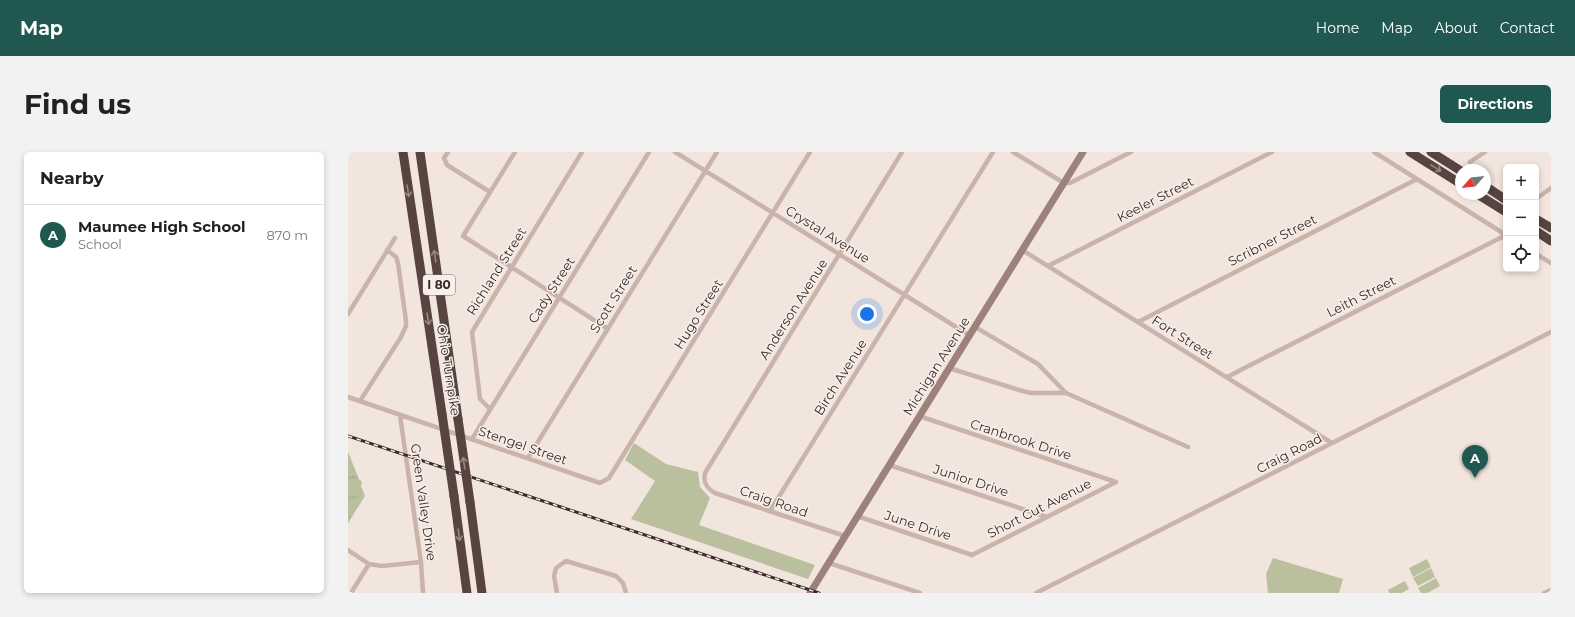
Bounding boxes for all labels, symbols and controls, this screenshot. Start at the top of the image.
text: Map [20,17,63,40]
text: Home [1316,19,1359,37]
text: Map [1381,19,1412,37]
text: About [1434,19,1478,37]
text: Contact [1500,19,1555,37]
button: Directions [1440,85,1551,123]
text: Find us [24,87,131,121]
one-way arrow [1430,164,1441,172]
north arrow [1455,164,1491,200]
map controls [1503,164,1539,272]
button: + [1503,164,1539,200]
text: Nearby [40,168,104,188]
street label: Keeler Street [1114,173,1196,225]
one-way arrow [404,184,412,197]
button: − [1503,200,1539,236]
street label: Crystal Avenue [783,202,873,266]
street label: Scribner Street [1225,211,1319,269]
text: Maumee High School [78,217,246,236]
street label: Richland Street [463,224,529,318]
text: A [48,227,58,243]
text: 870 m [267,227,308,243]
text: School [78,236,122,252]
button: locate [1503,236,1539,272]
one-way arrow [431,249,439,262]
street label: Cady Street [524,254,578,326]
street label: Anderson Avenue [756,256,831,362]
street label: Scott Street [586,262,640,336]
street label: Leith Street [1324,272,1398,320]
road number: I 80 [423,275,455,295]
street label: Hugo Street [670,276,726,352]
your location [857,304,877,324]
one-way arrow [424,312,432,325]
street label: Fort Street [1149,312,1217,362]
street label: Michigan Avenue [899,314,973,418]
street label: Ohio Turnpike [434,323,464,417]
street label: Birch Avenue [810,336,870,418]
street label: Cranbrook Drive [968,415,1074,463]
street label: Stengel Street [477,422,569,468]
street label: Craig Road [1254,430,1324,476]
street label: Green Valley Drive [408,442,440,562]
pin: A [1462,445,1488,478]
one-way arrow [460,457,468,470]
street label: Junior Drive [930,460,1011,500]
street label: Short Cut Avenue [984,475,1094,541]
street label: Craig Road [738,482,810,520]
street label: June Drive [882,506,954,543]
one-way arrow [455,528,463,541]

